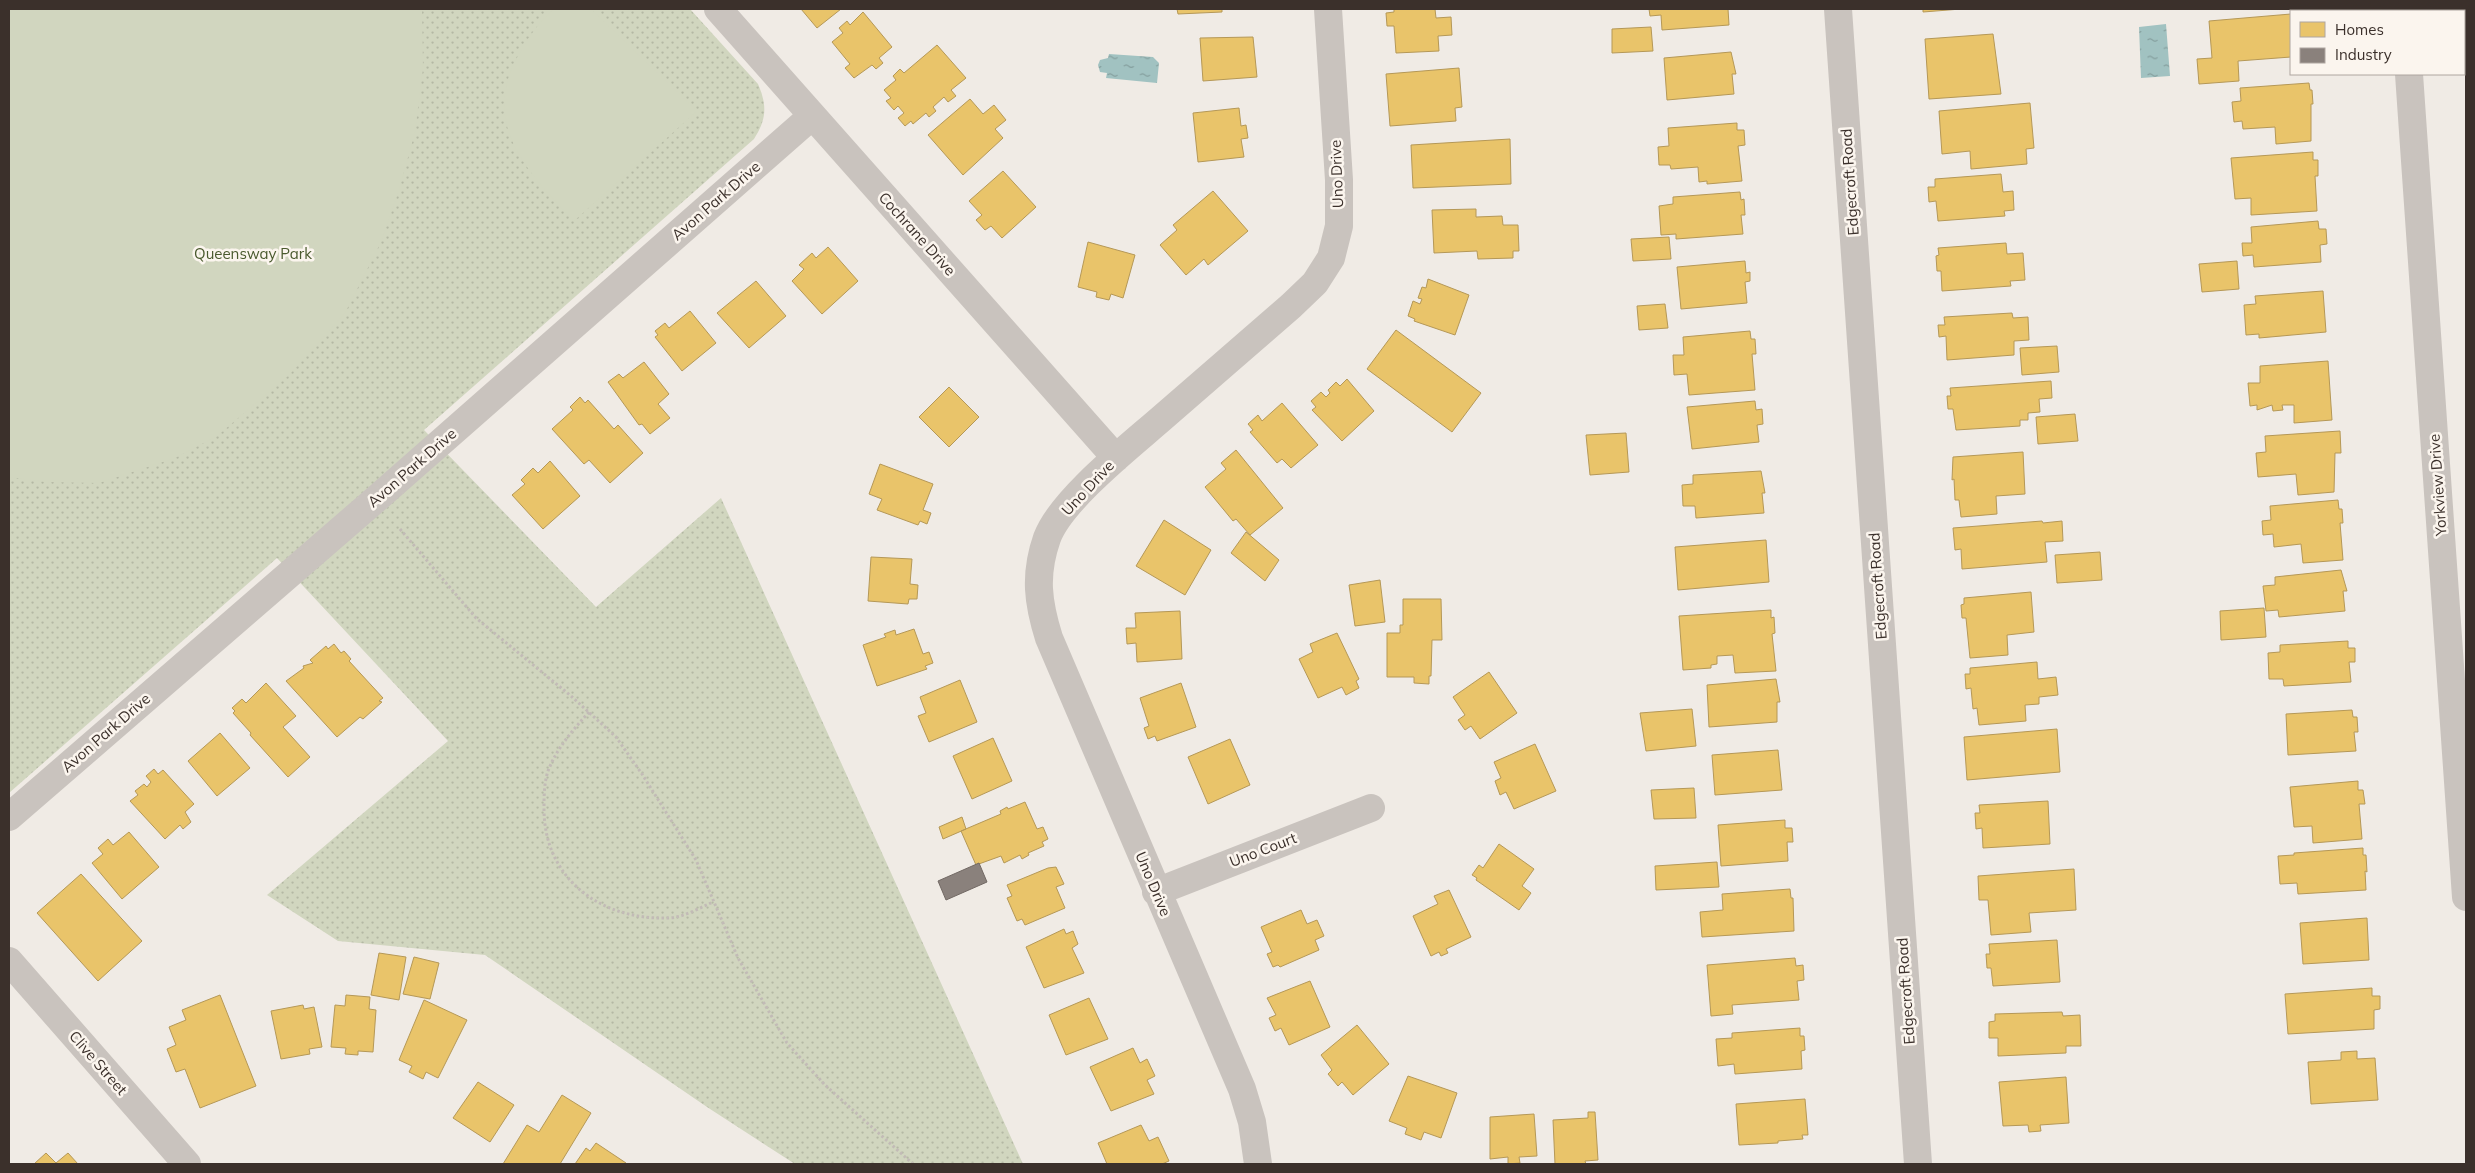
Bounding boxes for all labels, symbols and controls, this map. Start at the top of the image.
legend [2290,10,2465,75]
text: Homes [2335,20,2384,39]
text: Industry [2335,45,2392,64]
street label: Edgecroft Road [1836,128,1863,236]
street label: Uno Drive [1326,139,1347,209]
street label: Avon Park Drive [667,157,764,244]
street label: Cochrane Drive [875,188,960,279]
park label: Queensway Park [194,244,312,263]
street label: Avon Park Drive [363,424,460,511]
street label: Yorkview Drive [2424,433,2451,538]
street label: Uno Drive [1057,456,1118,519]
street label: Edgecroft Road [1864,532,1891,640]
street label: Avon Park Drive [57,689,154,776]
street label: Uno Court [1227,828,1299,871]
street label: Uno Drive [1131,849,1176,919]
street label: Edgecroft Road [1892,937,1919,1045]
street label: Clive Street [65,1027,131,1099]

